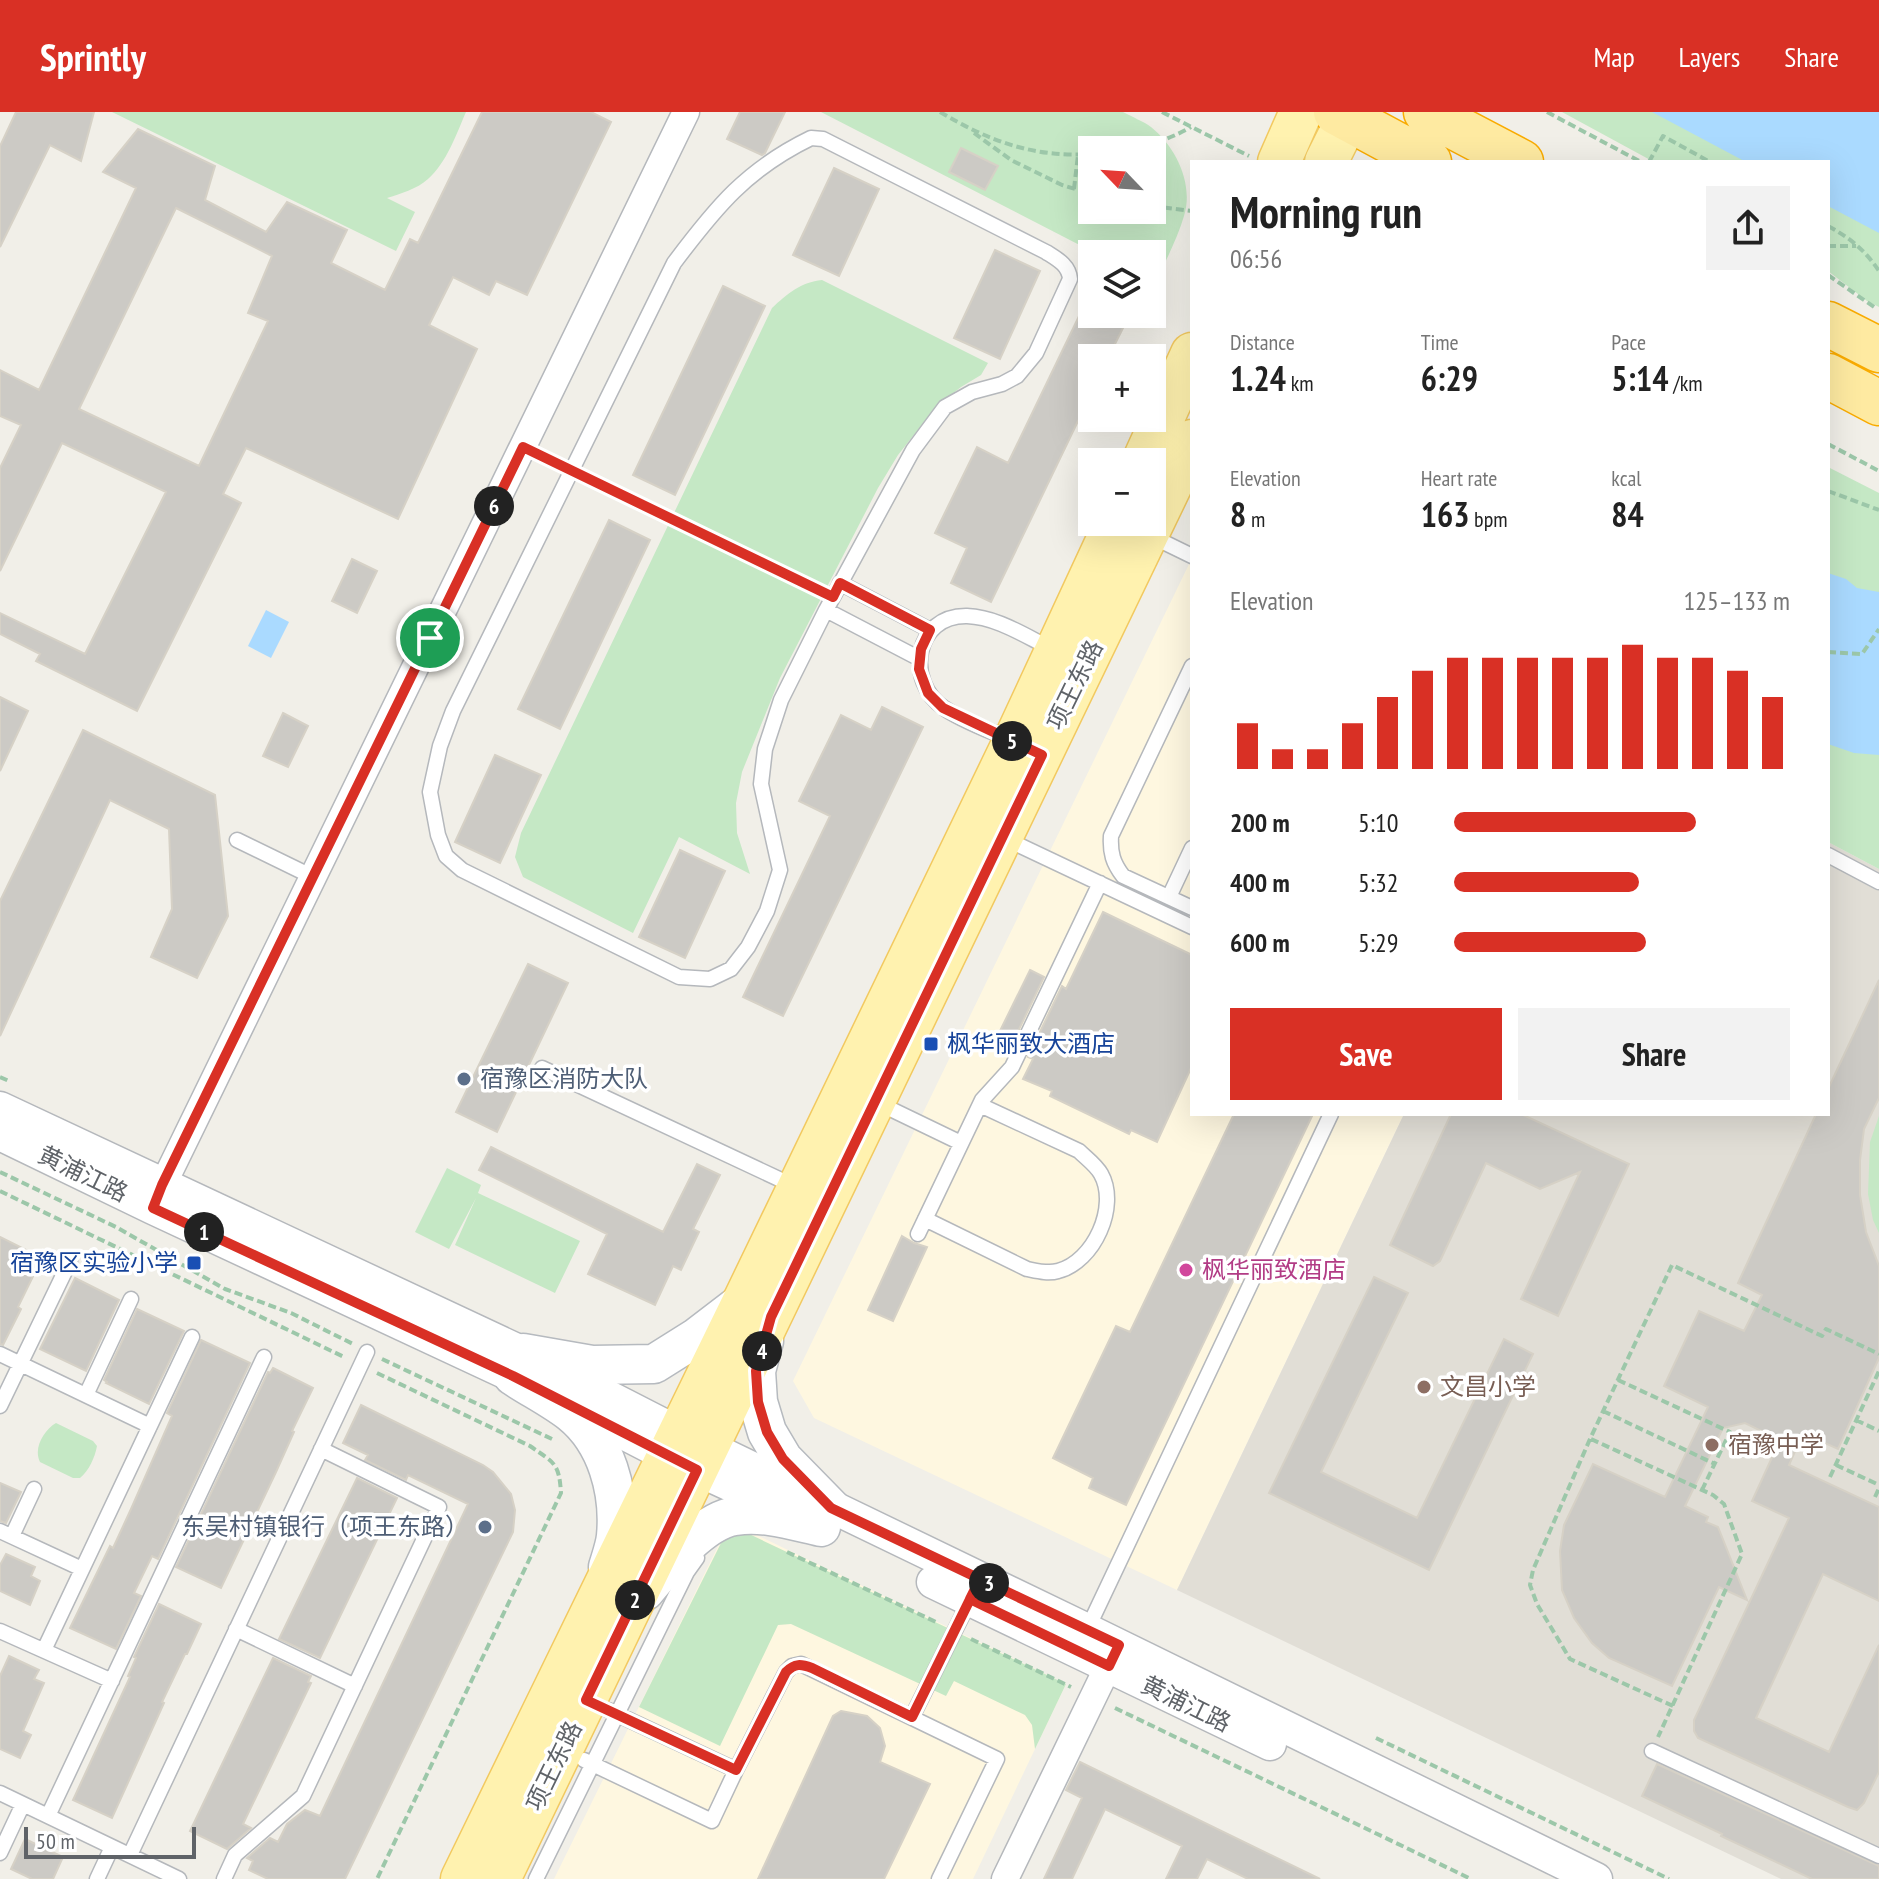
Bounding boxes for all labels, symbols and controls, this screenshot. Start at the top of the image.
text: Sprintly [40,32,146,81]
text: Map [1593,38,1635,75]
text: Layers [1679,38,1740,75]
text: Share [1784,38,1839,75]
north arrow [1078,136,1166,224]
map controls [1078,136,1166,536]
text: Morning run [1230,183,1422,240]
button: share [1706,186,1790,270]
button: layers [1078,240,1166,328]
text: 06:56 [1230,242,1282,275]
text: Distance [1230,328,1295,356]
text: Time [1421,328,1459,356]
text: Pace [1611,328,1646,356]
button: + [1078,344,1166,432]
text: 1.24 [1230,356,1286,400]
text: 6:29 [1421,356,1478,400]
text: 5:14 [1611,356,1669,400]
text: km [1286,369,1314,397]
text: /km [1669,369,1703,397]
button: − [1078,448,1166,536]
text: Elevation [1230,464,1301,492]
text: Heart rate [1421,464,1497,492]
text: kcal [1611,464,1641,492]
pin: 6 [474,486,514,526]
text: 6 [489,492,499,520]
text: 8 [1230,492,1246,536]
text: 163 [1421,492,1469,536]
text: 84 [1611,492,1644,536]
text: m [1246,505,1265,533]
text: bpm [1469,505,1508,533]
text: Elevation [1230,584,1313,617]
text: 125–133 m [1684,584,1790,617]
pin [396,604,464,672]
icon: arrive [408,616,452,660]
street label: 项王东路 [1040,635,1110,735]
pin: 5 [992,721,1032,761]
text: 5 [1007,727,1017,755]
text: 200 m [1230,806,1290,839]
text: 5:10 [1358,806,1398,839]
text: 400 m [1230,866,1290,899]
text: 5:32 [1358,866,1398,899]
text: 600 m [1230,926,1290,959]
text: 5:29 [1358,926,1398,959]
button: Save [1230,1008,1502,1100]
button: Share [1518,1008,1790,1100]
place label: 枫华丽致大酒店 [947,1028,1115,1059]
marker: 枫华丽致大酒店 [922,1035,940,1053]
place label: 宿豫区消防大队 [480,1063,648,1094]
marker: 宿豫区消防大队 [455,1070,473,1088]
street label: 黄浦江路 [33,1139,133,1209]
pin: 1 [184,1212,224,1252]
text: 1 [199,1218,209,1246]
place label: 宿豫区实验小学 [10,1247,178,1278]
marker: 宿豫区实验小学 [185,1254,203,1272]
place label: 枫华丽致酒店 [1202,1254,1346,1285]
marker: 枫华丽致酒店 [1177,1261,1195,1279]
pin: 4 [742,1331,782,1371]
text: 4 [757,1337,767,1365]
place label: 文昌小学 [1440,1371,1536,1402]
marker: 文昌小学 [1415,1378,1433,1396]
place label: 宿豫中学 [1728,1429,1824,1460]
marker: 宿豫中学 [1703,1436,1721,1454]
place label: 东吴村镇银行（项王东路） [181,1511,469,1542]
marker: 东吴村镇银行（项王东路） [476,1518,494,1536]
pin: 3 [969,1563,1009,1603]
text: 3 [984,1569,994,1597]
pin: 2 [615,1580,655,1620]
text: 2 [630,1586,640,1614]
street label: 黄浦江路 [1136,1669,1236,1739]
street label: 项王东路 [519,1716,589,1816]
scale bar [24,1823,196,1859]
text: 50 m [36,1827,75,1855]

